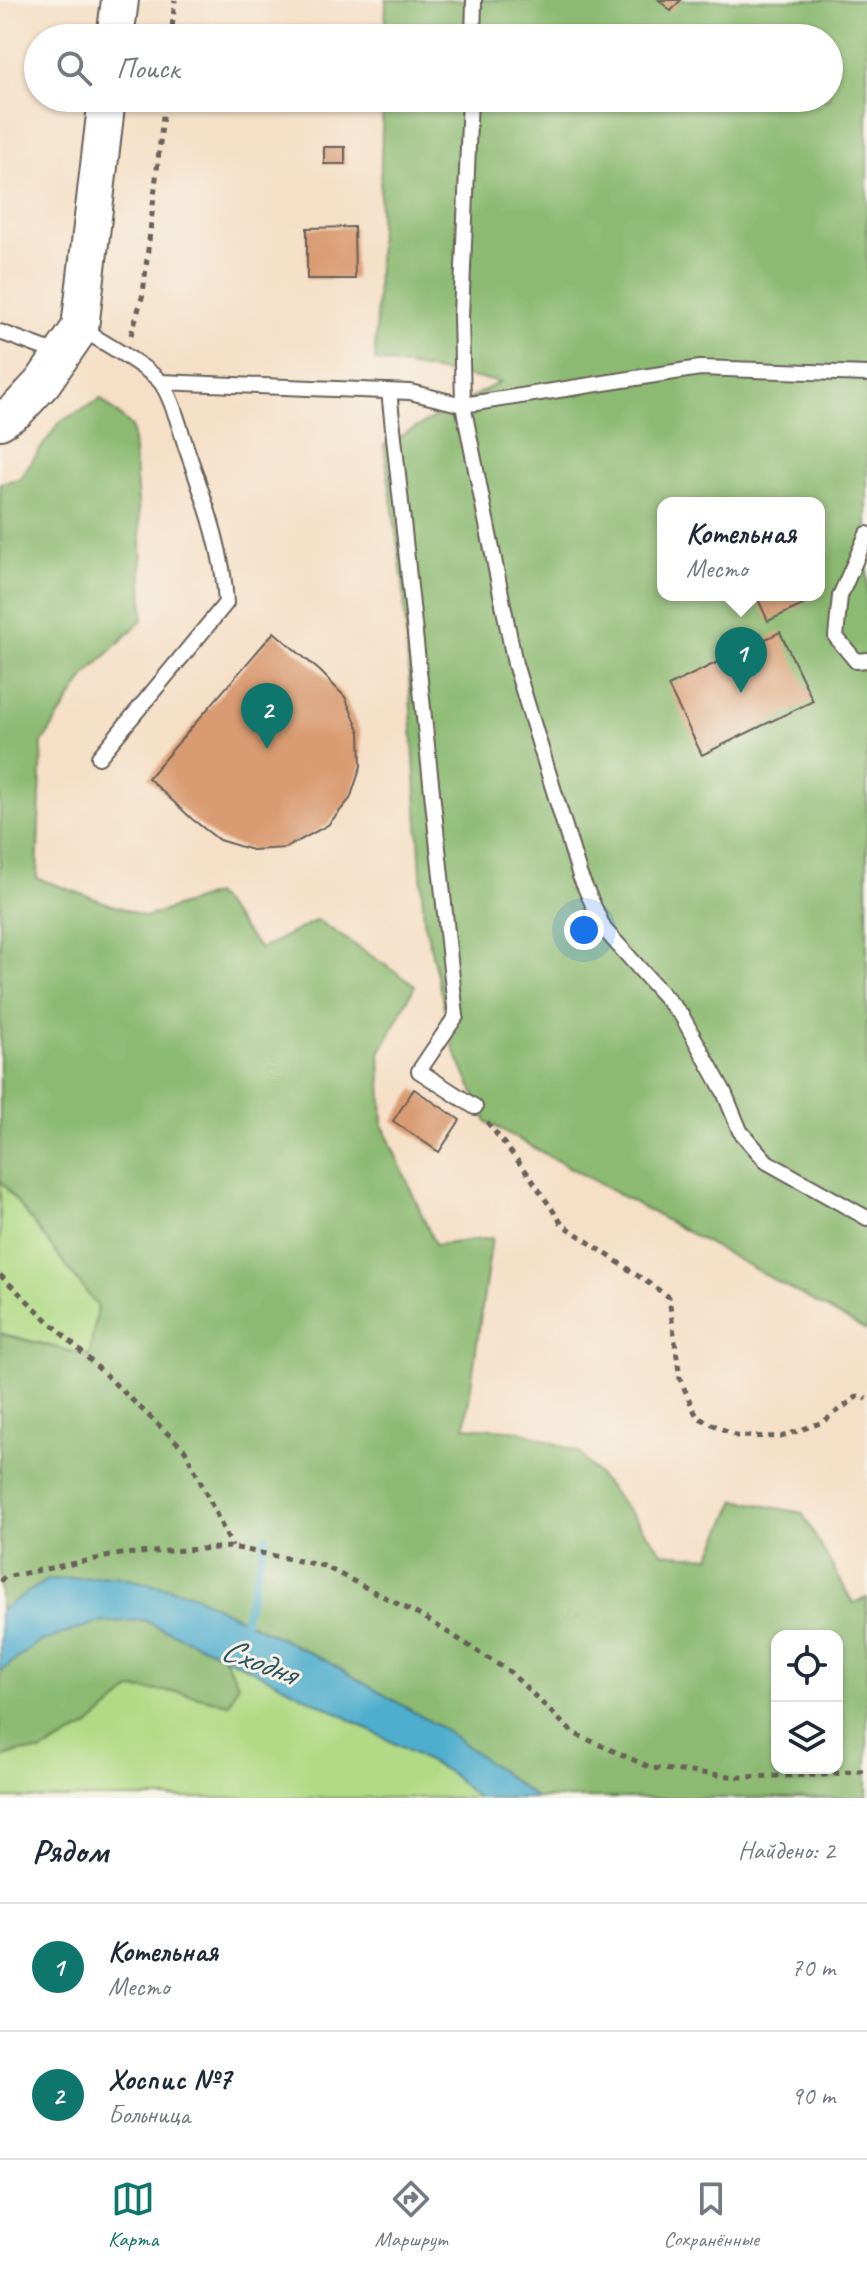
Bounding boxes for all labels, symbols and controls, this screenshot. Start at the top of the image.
search box [24,24,843,112]
icon: search [52,46,96,90]
text: Поиск [116,49,179,87]
popup [657,497,825,601]
text: Котельная [686,514,796,552]
text: Место [686,552,748,585]
pin: 1 [715,627,767,693]
pin: 2 [241,683,293,749]
your location [564,910,604,950]
water label: Сходня [216,1627,307,1696]
map controls [771,1630,843,1774]
button: locate [771,1630,843,1702]
button: layers [771,1702,843,1774]
text: Рядом [32,1829,108,1872]
text: Найдено: 2 [738,1834,835,1867]
text: Котельная [108,1932,218,1970]
text: 1 [52,1951,64,1984]
text: 70 m [791,1951,835,1984]
text: Место [108,1970,170,2003]
text: Хоспис №7 [108,2060,231,2098]
text: 2 [52,2079,64,2112]
text: 90 m [791,2079,835,2112]
text: Больница [108,2098,190,2131]
tab: Карта [108,2177,158,2253]
tab: Маршрут [375,2177,447,2253]
tab: Сохранённые [663,2177,759,2253]

